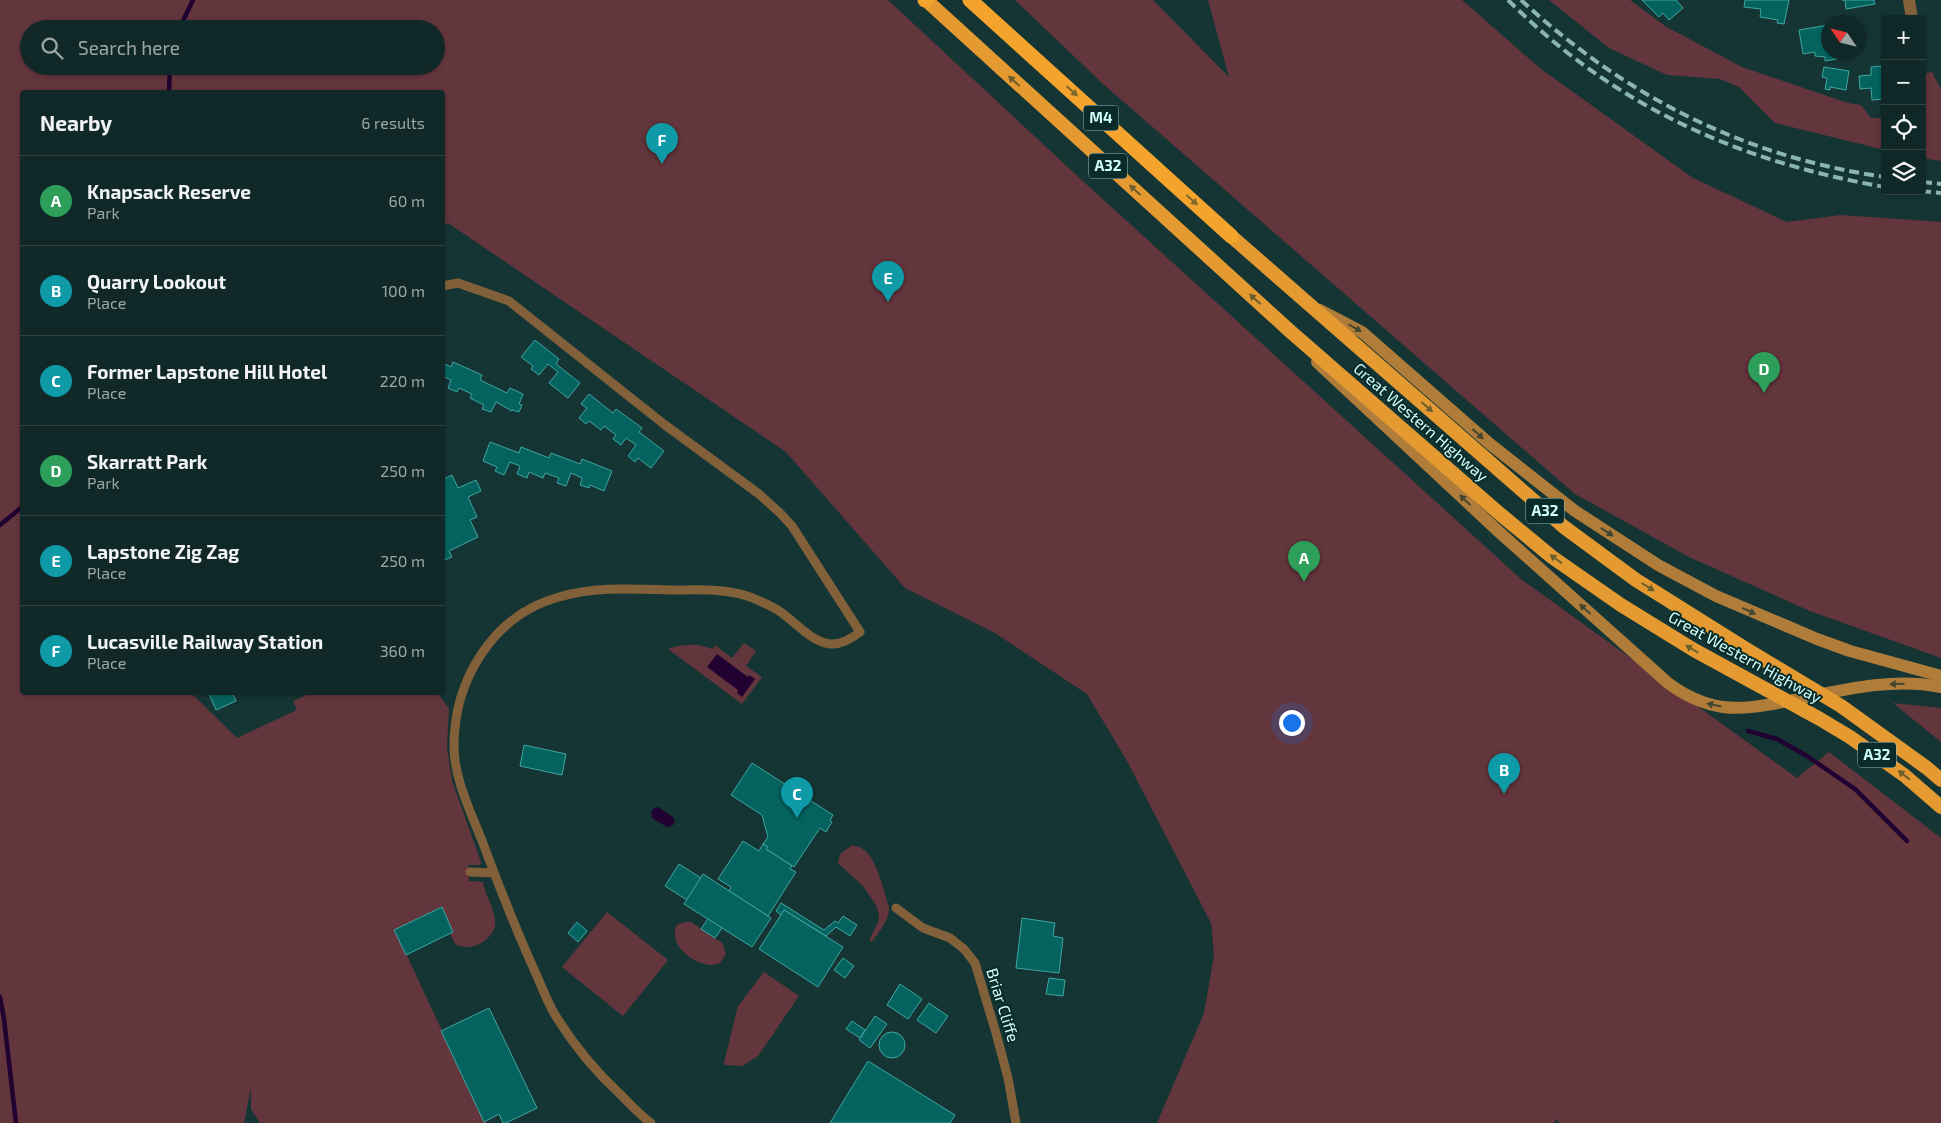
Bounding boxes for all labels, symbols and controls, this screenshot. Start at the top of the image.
north arrow [1821,15,1866,60]
map controls [1881,15,1926,195]
button: + [1881,15,1926,60]
search box [20,20,445,75]
icon: search [38,34,66,62]
text: Search here [78,36,180,59]
button: − [1881,60,1926,105]
one-way arrow [1009,75,1021,87]
one-way arrow [1065,85,1077,97]
button: locate [1881,105,1926,150]
road number: M4 [1084,106,1118,130]
text: Nearby [40,110,112,135]
text: 6 results [361,113,425,132]
pin: F [646,123,678,164]
button: layers [1881,150,1926,195]
road number: A32 [1089,154,1127,178]
text: Knapsack Reserve [87,180,251,203]
one-way arrow [1129,184,1141,196]
text: A [51,191,61,210]
text: 60 m [389,191,425,210]
one-way arrow [1186,194,1198,206]
text: Park [87,203,120,222]
pin: E [872,261,904,302]
text: Quarry Lookout [87,270,226,293]
text: B [51,281,61,300]
text: 100 m [382,281,425,300]
text: Place [87,293,126,312]
one-way arrow [1250,293,1262,305]
one-way arrow [1348,323,1361,332]
pin: D [1748,352,1780,393]
street label: Great Western Highway [1350,358,1493,486]
text: Former Lapstone Hill Hotel [87,360,327,383]
text: C [51,371,61,390]
text: 220 m [380,371,425,390]
text: Place [87,383,126,402]
one-way arrow [1420,401,1432,413]
one-way arrow [1471,428,1483,440]
text: Skarratt Park [87,450,208,473]
text: D [51,461,61,480]
text: 250 m [380,461,425,480]
text: Park [87,473,120,492]
one-way arrow [1459,494,1471,506]
road number: A32 [1526,498,1564,524]
one-way arrow [1600,527,1613,537]
text: Lapstone Zig Zag [87,540,239,563]
pin: A [1288,541,1320,582]
text: E [51,551,61,570]
text: 250 m [380,551,425,570]
one-way arrow [1549,554,1563,564]
text: Place [87,563,126,582]
one-way arrow [1641,582,1654,592]
one-way arrow [1580,603,1592,615]
street label: Great Western Highway [1665,607,1825,707]
one-way arrow [1742,607,1756,615]
text: Lucasville Railway Station [87,630,323,653]
text: F [52,641,60,660]
text: 360 m [380,641,425,660]
one-way arrow [1685,644,1698,653]
text: Place [87,653,126,672]
one-way arrow [1889,680,1905,688]
one-way arrow [1706,701,1721,709]
your location [1279,710,1305,736]
road number: A32 [1858,742,1896,768]
pin: B [1488,753,1520,794]
one-way arrow [1898,770,1911,781]
pin: C [781,777,813,818]
street label: Briar Cliffe [983,966,1024,1044]

